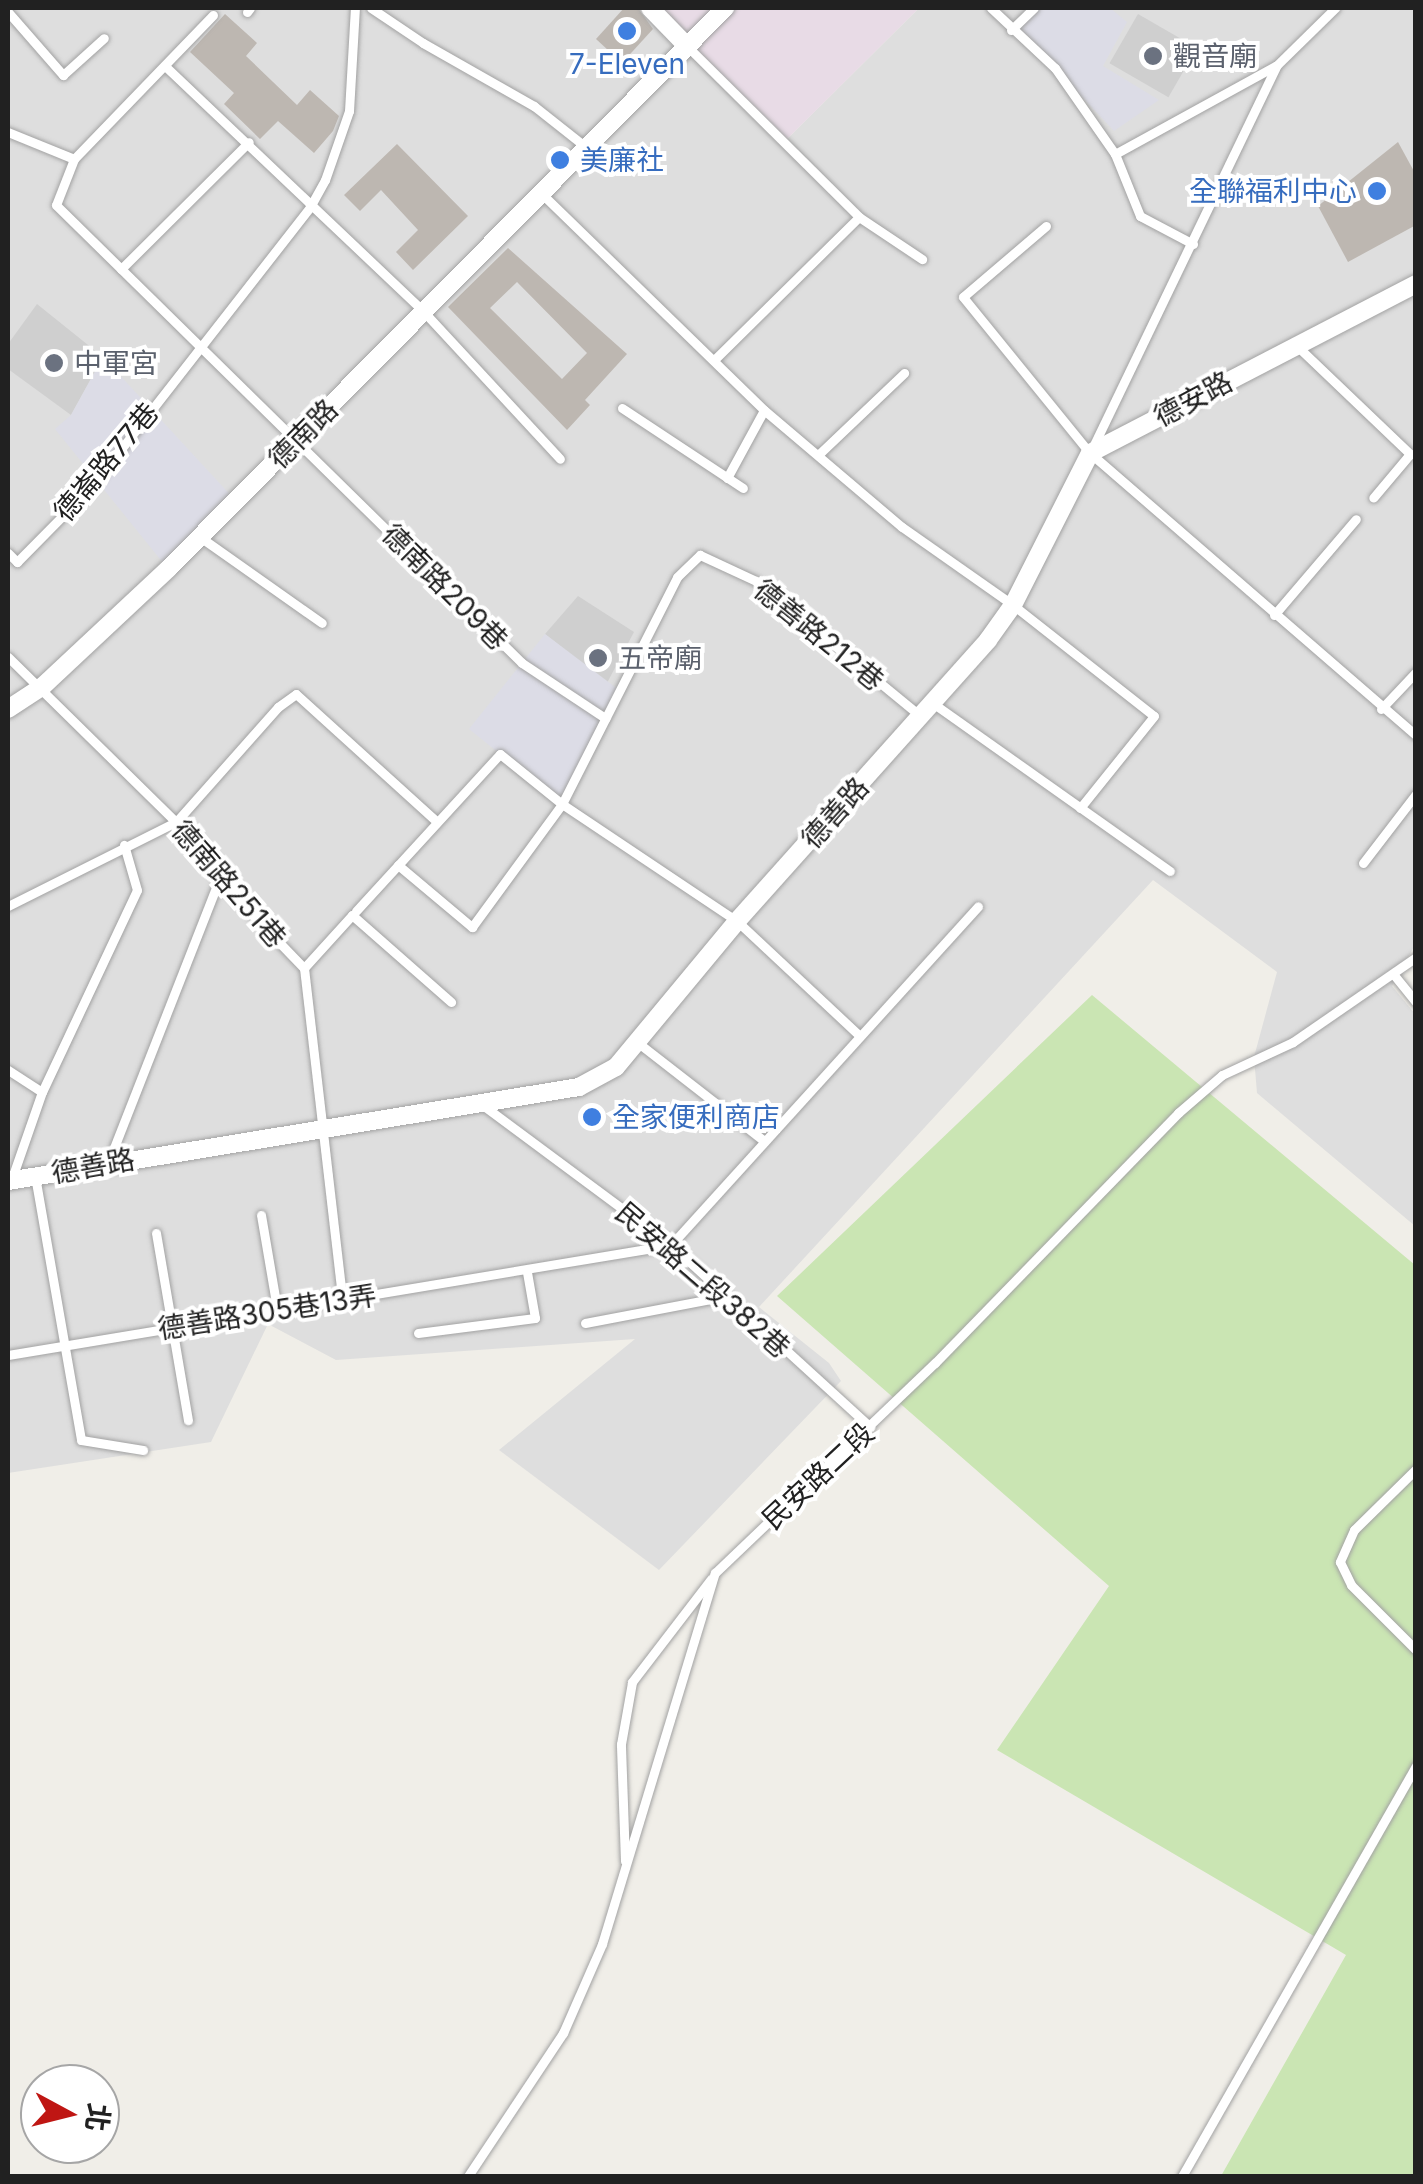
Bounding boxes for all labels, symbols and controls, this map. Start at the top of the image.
marker: 7-Eleven [616,20,638,42]
place label: 觀音廟 [1173,39,1257,73]
marker: 觀音廟 [1142,45,1164,67]
place label: 7-Eleven [569,47,685,81]
place label: 美廉社 [580,143,664,177]
marker: 美廉社 [549,149,571,171]
place label: 全聯福利中心 [1189,174,1357,208]
marker: 全聯福利中心 [1366,180,1388,202]
place label: 中軍宮 [74,346,158,380]
marker: 中軍宮 [43,352,65,374]
street label: 德安路 [1148,364,1238,434]
street label: 德南路 [261,392,345,476]
street label: 德崙路77巷 [47,396,165,528]
street label: 德南路209巷 [375,517,515,657]
street label: 德善路212巷 [747,572,891,698]
place label: 五帝廟 [618,641,702,675]
marker: 五帝廟 [587,647,609,669]
street label: 德善路 [794,771,876,855]
street label: 德南路251巷 [165,814,293,954]
place label: 全家便利商店 [612,1100,780,1134]
marker: 全家便利商店 [581,1106,603,1128]
street label: 德善路 [49,1142,137,1190]
street label: 民安路二段382巷 [609,1195,797,1365]
street label: 德善路305巷13弄 [155,1278,379,1346]
street label: 民安路二段 [755,1416,881,1536]
north arrow [20,2064,120,2164]
text: 北 [79,2101,116,2133]

